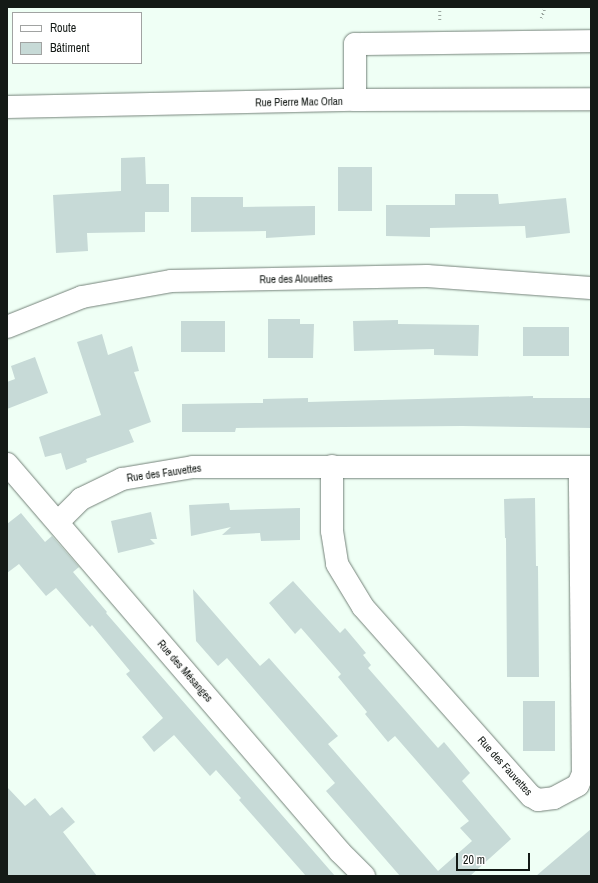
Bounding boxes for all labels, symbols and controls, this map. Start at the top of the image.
legend [12,12,142,64]
text: Route [50,20,76,36]
text: Bâtiment [50,40,89,56]
street label: Rue Pierre Mac Orlan [255,95,343,109]
street label: Rue des Alouettes [259,272,333,286]
street label: Rue des Fauvettes [126,461,202,485]
street label: Rue des Mésanges [155,637,215,705]
street label: Rue des Fauvettes [475,734,535,798]
scale bar [458,845,532,871]
text: 20 m [463,852,485,868]

